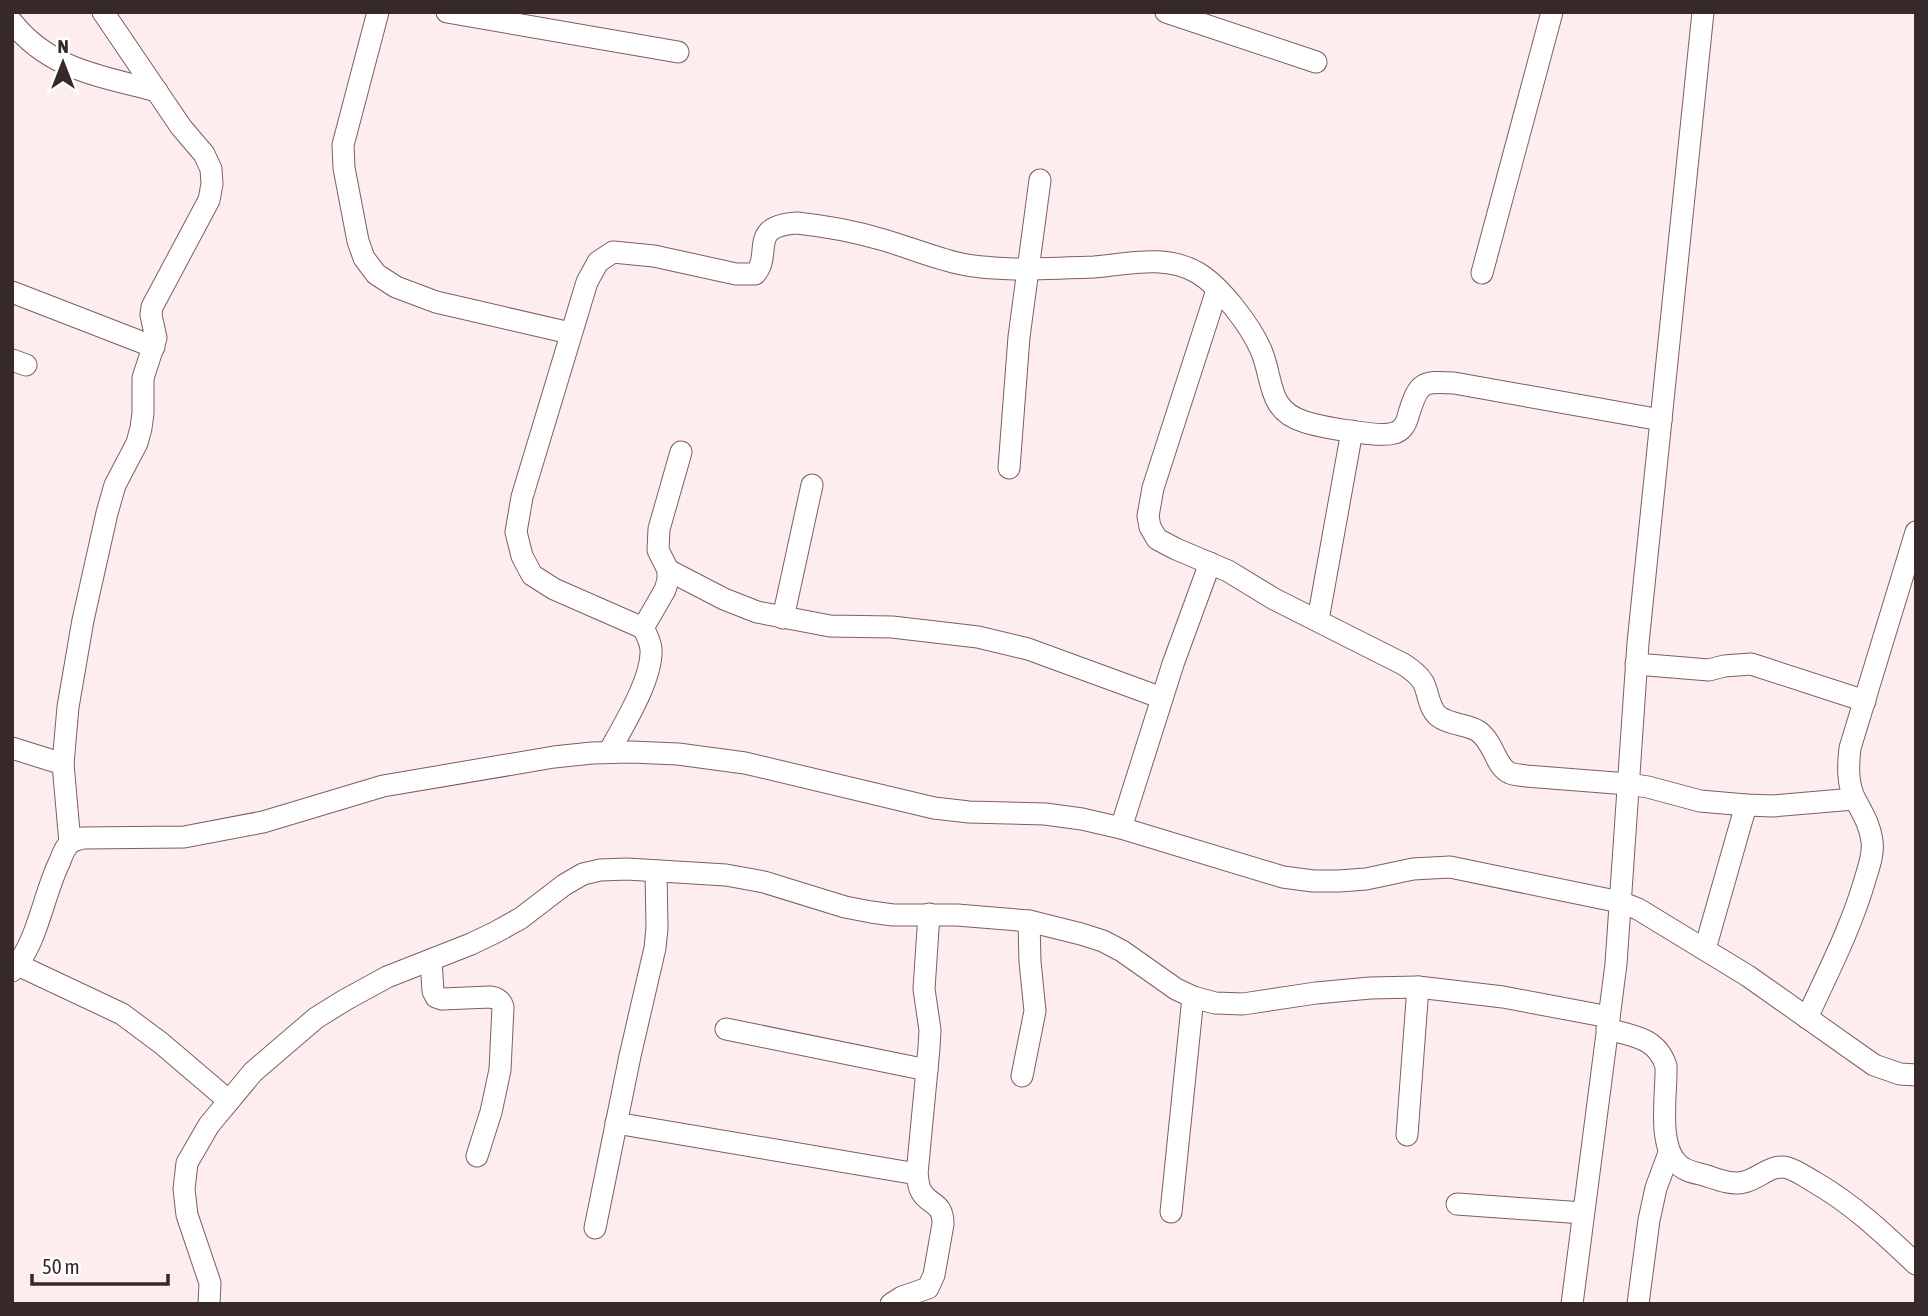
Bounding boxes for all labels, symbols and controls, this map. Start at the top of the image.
north arrow [28,28,98,98]
text: N [57,35,69,57]
scale bar [32,1242,168,1286]
text: 50 m [42,1254,80,1278]

